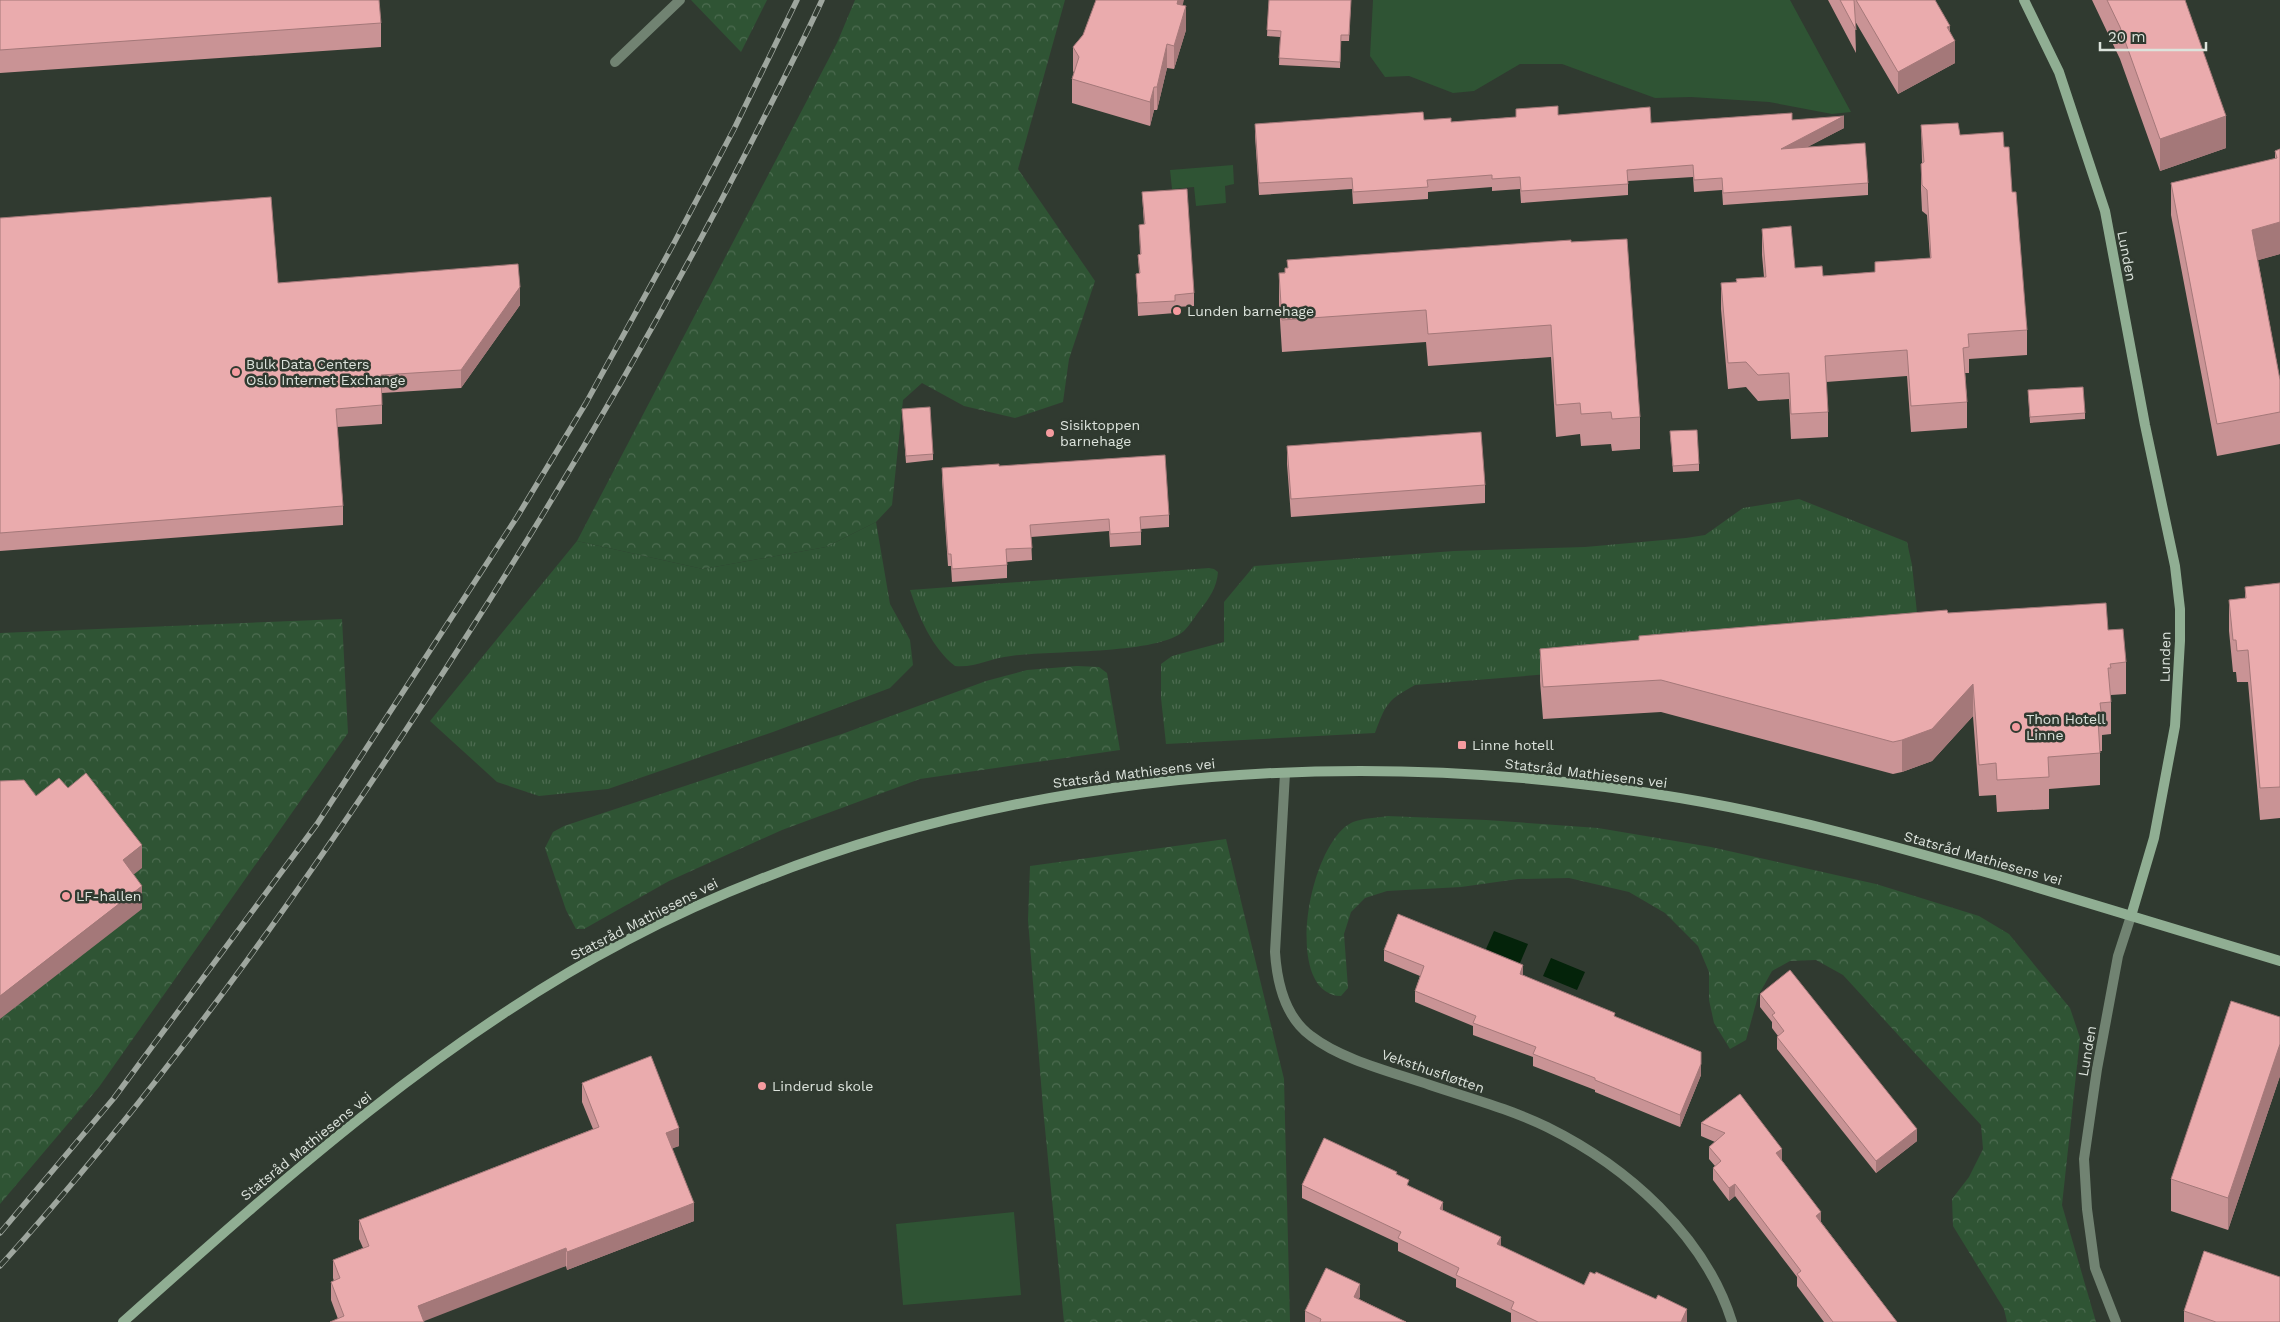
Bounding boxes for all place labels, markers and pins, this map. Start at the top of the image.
place label: Lunden barnehage [1187,303,1314,319]
marker: Lunden barnehage [1171,305,1183,317]
place label: Bulk Data Centers Oslo Internet Exchange [246,356,406,388]
marker: Bulk Data Centers Oslo Internet Exchange [230,366,242,378]
place label: Sisiktoppen barnehage [1060,417,1140,449]
marker: Sisiktoppen barnehage [1044,427,1056,439]
place label: Thon Hotell Linne [2026,711,2106,743]
marker: Thon Hotell Linne [2010,721,2022,733]
place label: Linne hotell [1472,737,1554,753]
marker: Linne hotell [1456,739,1468,751]
place label: LF-hallen [76,888,141,904]
marker: LF-hallen [60,890,72,902]
place label: Linderud skole [772,1078,873,1094]
marker: Linderud skole [756,1080,768,1092]

